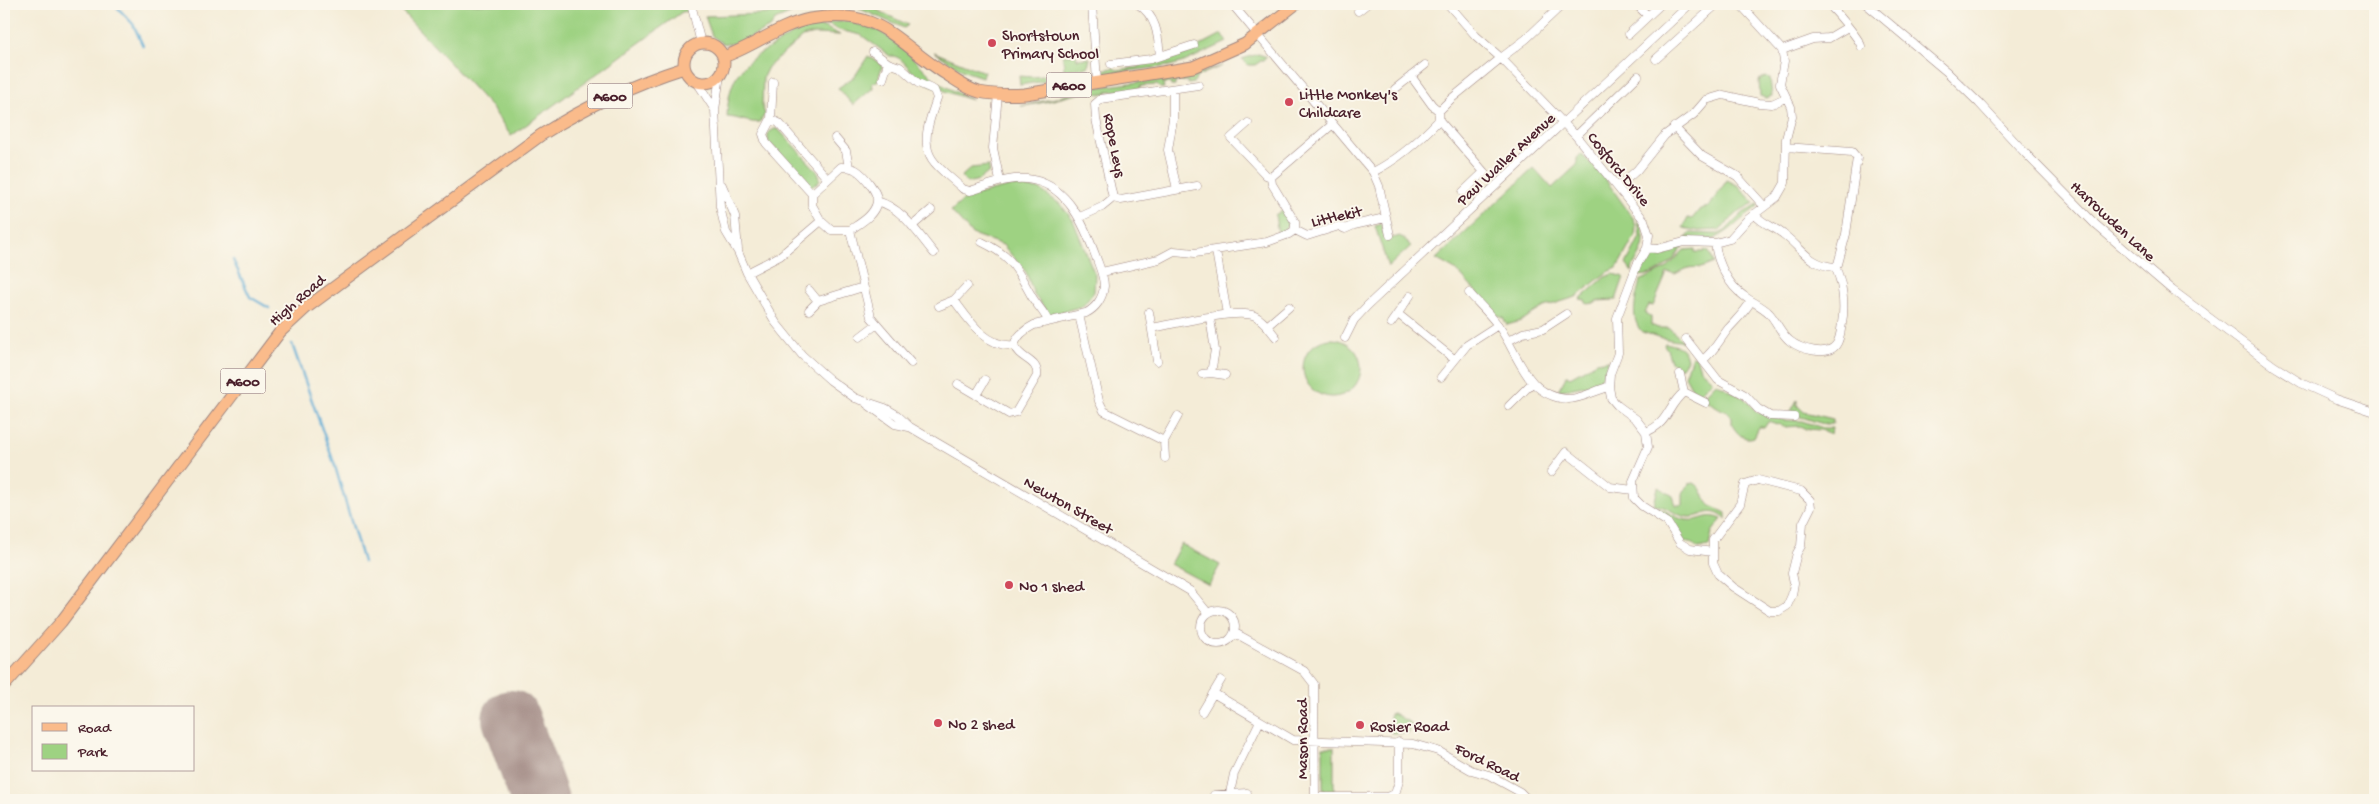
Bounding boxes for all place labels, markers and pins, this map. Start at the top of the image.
place label: Shortstown Primary School [1001,28,1099,65]
marker: Shortstown Primary School [986,37,998,49]
place label: Little Monkey's Childcare [1299,87,1398,124]
marker: Little Monkey's Childcare [1283,96,1295,108]
marker: No 1 shed [1003,579,1015,591]
place label: No 1 shed [1019,579,1086,598]
marker: No 2 shed [932,717,944,729]
place label: No 2 shed [948,717,1016,736]
marker: Rosier Road [1354,719,1366,731]
place label: Rosier Road [1370,719,1450,738]

